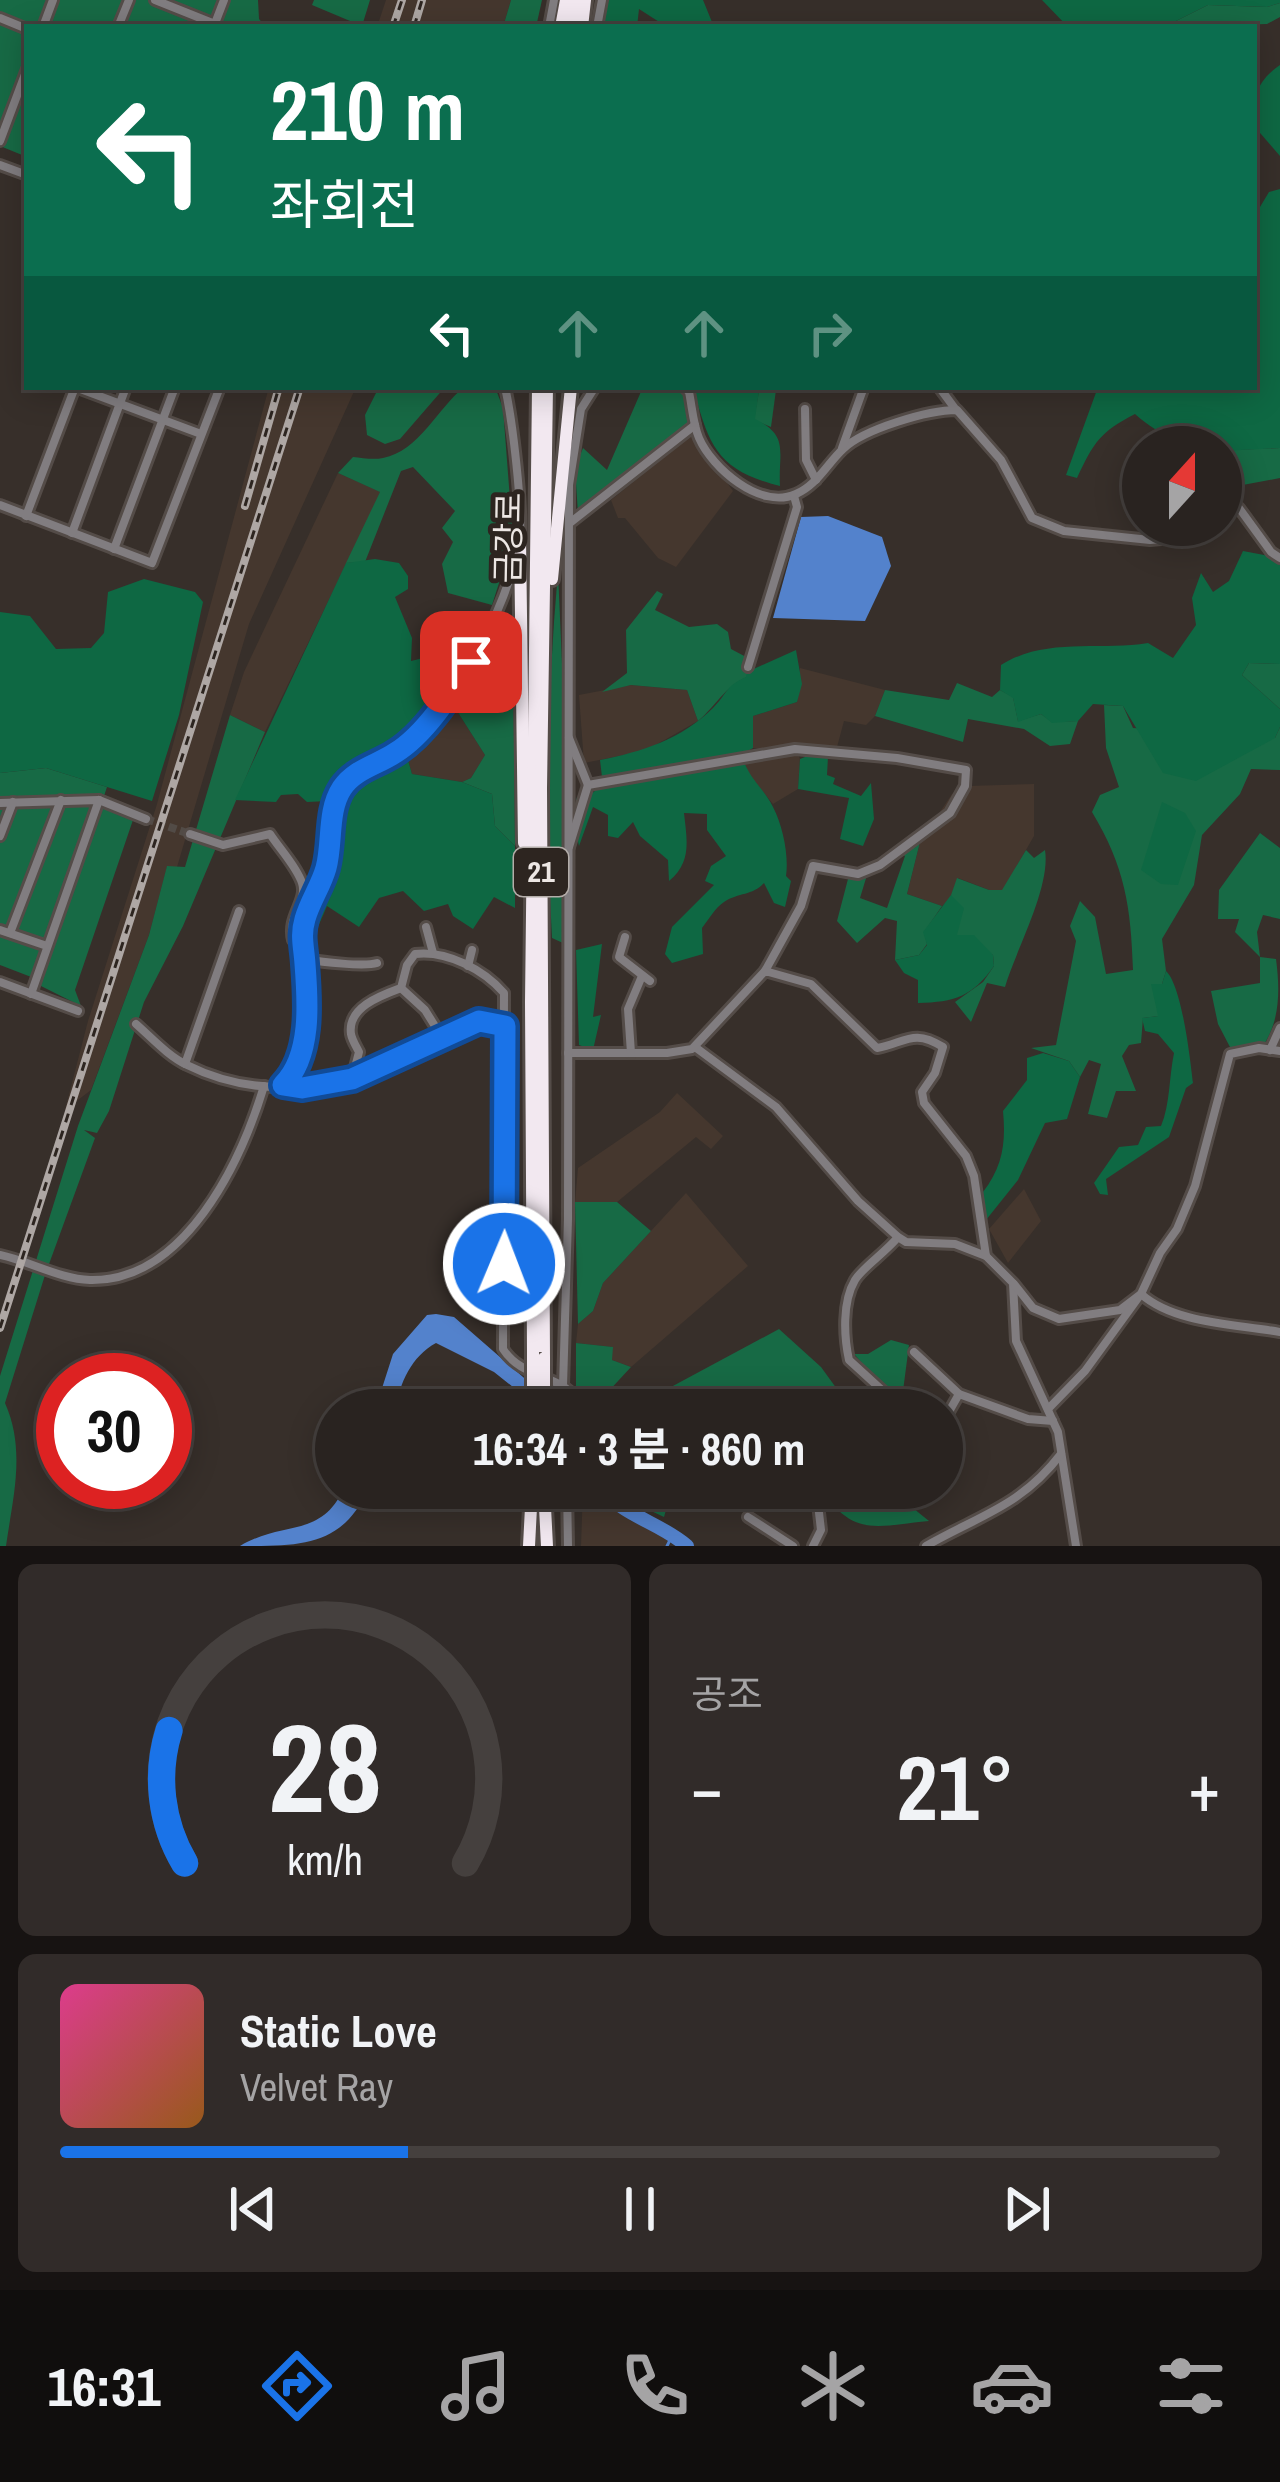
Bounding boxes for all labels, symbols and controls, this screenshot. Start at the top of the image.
text: 210 m [270,53,465,166]
icon: left [72,72,228,228]
text: 좌회전 [270,168,419,241]
icon: left [419,300,485,366]
icon: ahead [545,300,611,366]
icon: ahead [671,300,737,366]
icon: right [797,300,863,366]
north arrow [1122,426,1242,546]
map controls [1122,426,1242,546]
street label: 금강로 [485,492,531,584]
pin [420,611,522,713]
icon: arrive [438,629,504,695]
road number: 21 [514,848,568,896]
position arrow [441,1201,567,1327]
speed limit sign: 30 [36,1353,192,1509]
text: 16:34 · 3 분 · 860 m [473,1418,805,1479]
text: 공조 [691,1668,763,1720]
text: 28 [268,1683,381,1851]
text: 21° [896,1727,1015,1848]
text: − [691,1743,723,1832]
text: + [1188,1743,1220,1832]
text: km/h [286,1831,363,1888]
text: Static Love [240,2000,437,2061]
text: Velvet Ray [240,2061,393,2113]
icon: previous [220,2176,286,2242]
icon: pause [607,2176,673,2242]
icon: next [994,2176,1060,2242]
icon: directions [255,2344,339,2428]
icon: music [434,2344,518,2428]
icon: phone [613,2344,697,2428]
icon: climate [791,2344,875,2428]
icon: car [970,2344,1054,2428]
icon: filters [1149,2344,1233,2428]
text: 16:31 [47,2350,161,2423]

